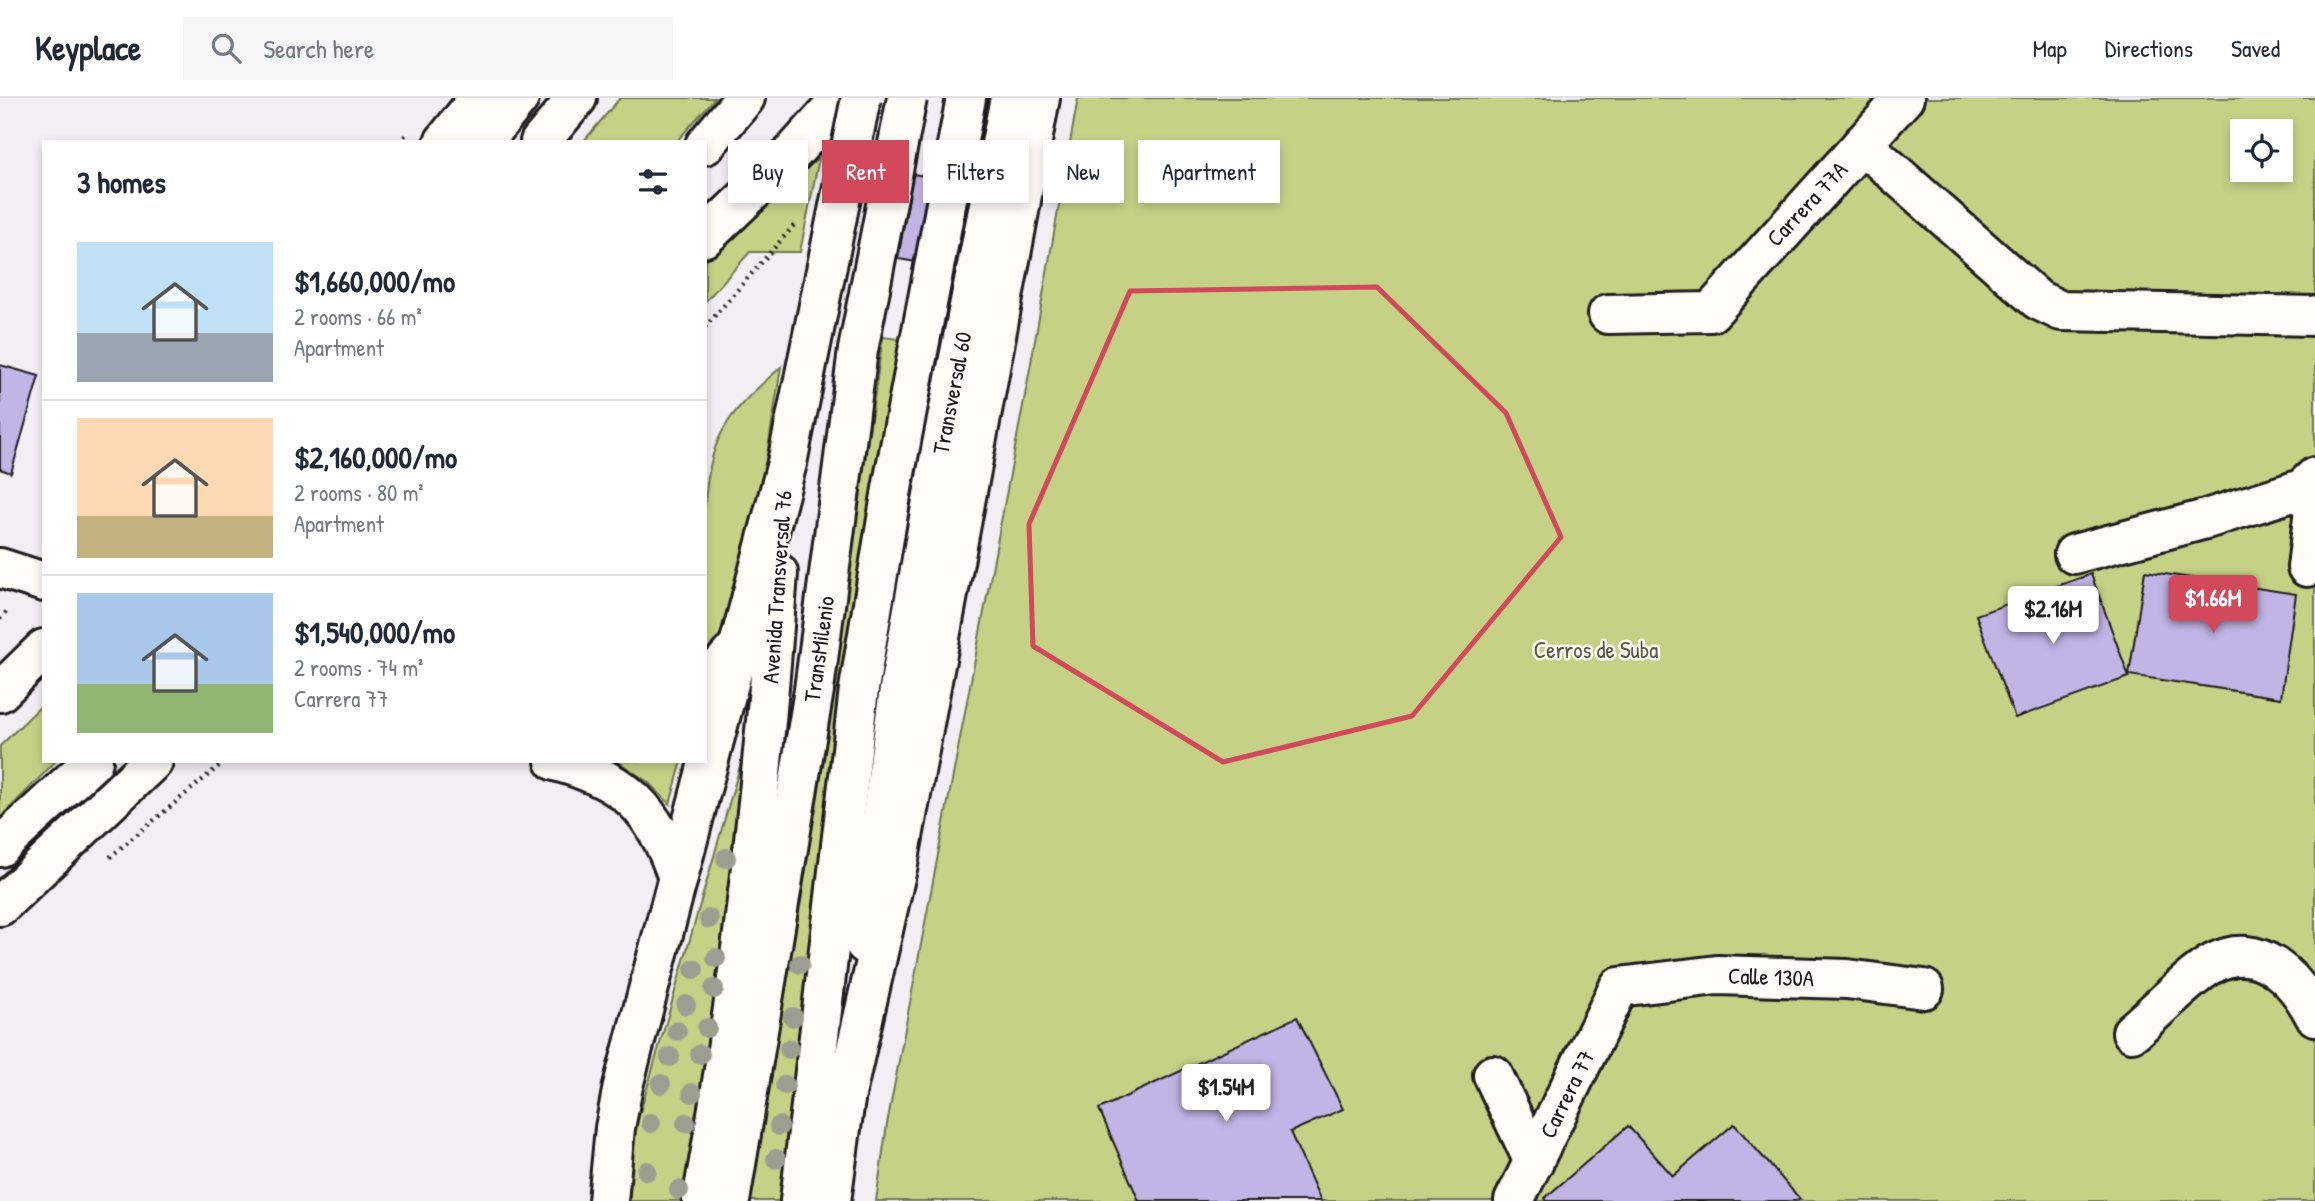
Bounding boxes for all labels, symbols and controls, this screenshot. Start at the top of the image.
search box [183,17,673,80]
text: Keyplace [35,26,141,70]
icon: search [207,29,245,67]
text: Search here [263,31,374,66]
text: Map [2033,32,2067,64]
text: Directions [2105,32,2193,64]
text: Saved [2231,32,2280,64]
map controls [2230,119,2293,182]
button: locate [2230,119,2293,182]
chip: Buy [728,140,808,203]
chip: Rent [822,140,909,203]
chip: Filters [923,140,1029,203]
chip: New [1043,140,1124,203]
chip: Apartment [1138,140,1280,203]
street label: Carrera 77A [1759,154,1854,253]
text: 3 homes [77,162,166,202]
icon: filters [634,163,672,201]
text: $1,660,000/mo [294,261,455,301]
icon: home [133,270,217,354]
text: 2 rooms · 66 m² [294,301,422,332]
street label: Transversal 60 [924,329,979,457]
text: Apartment [294,332,384,363]
text: $2,160,000/mo [294,437,457,477]
icon: home [133,446,217,530]
text: 2 rooms · 80 m² [294,477,424,508]
street label: Avenida Transversal 76 [754,489,799,684]
text: Apartment [294,508,384,539]
pin: $1.66M [2156,575,2270,635]
text: $1.66M [2185,582,2241,613]
pin: $2.16M [1996,587,2110,646]
text: $2.16M [2024,593,2082,624]
street label: TransMilenio [796,594,841,704]
text: $1,540,000/mo [294,612,455,652]
icon: home [133,621,217,705]
park label: Cerros de Suba [1534,634,1658,665]
text: 2 rooms · 74 m² [294,652,423,683]
text: Carrera 77 [294,683,388,714]
street label: Calle 130A [1727,960,1815,993]
street label: Carrera 77 [1532,1045,1601,1143]
pin: $1.54M [1169,1065,1283,1124]
text: $1.54M [1198,1071,1254,1102]

